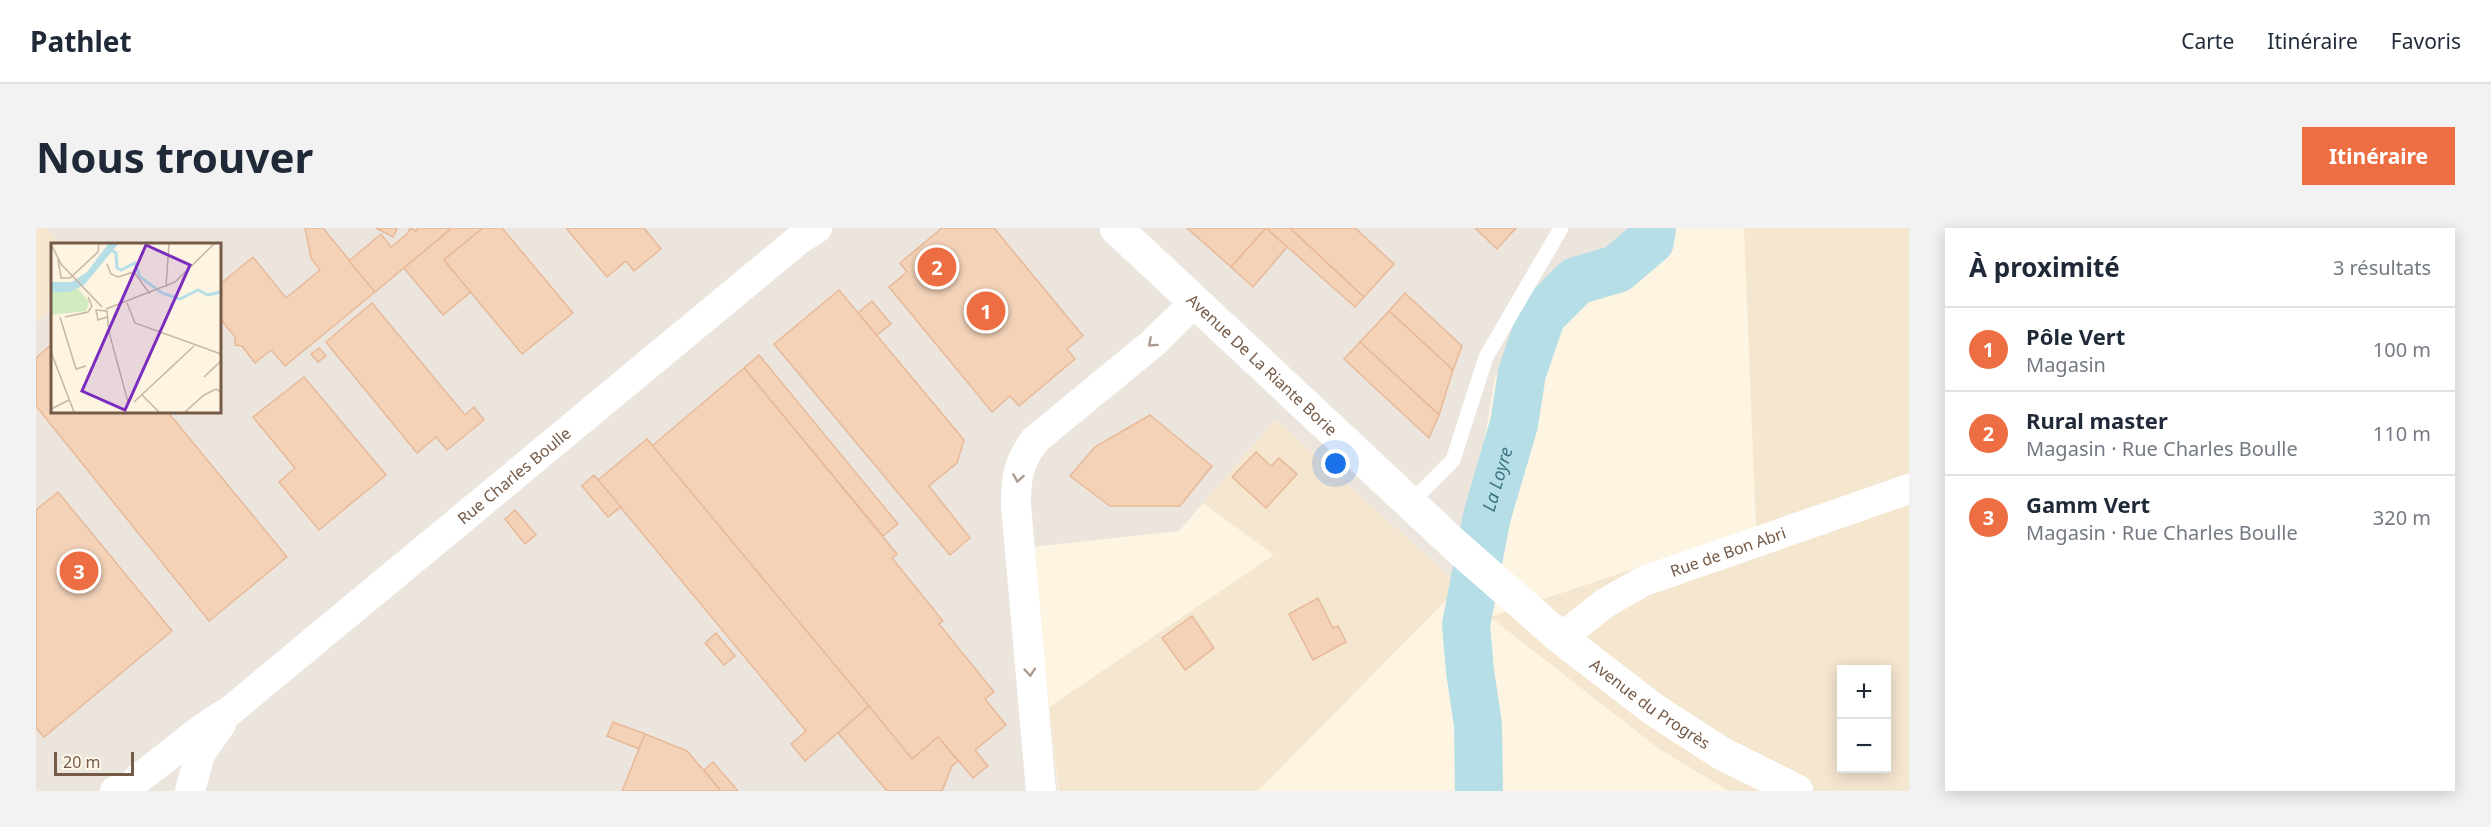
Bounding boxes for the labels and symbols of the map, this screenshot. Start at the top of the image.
inset map [51,243,220,412]
pin: 2 [918,244,956,290]
pin: 1 [966,288,1006,334]
street label: Avenue De La Riante Borie [1182,289,1342,440]
one-way arrow [1148,336,1159,347]
street label: Rue Charles Boulle [453,422,575,529]
water label: La Loyre [1476,444,1518,514]
your location [1321,449,1350,478]
one-way arrow [1012,474,1024,483]
street label: Rue de Bon Abri [1667,522,1789,582]
pin: 3 [60,548,99,594]
street label: Avenue du Progrès [1586,653,1714,754]
one-way arrow [1024,668,1037,677]
scale bar [54,749,134,776]

